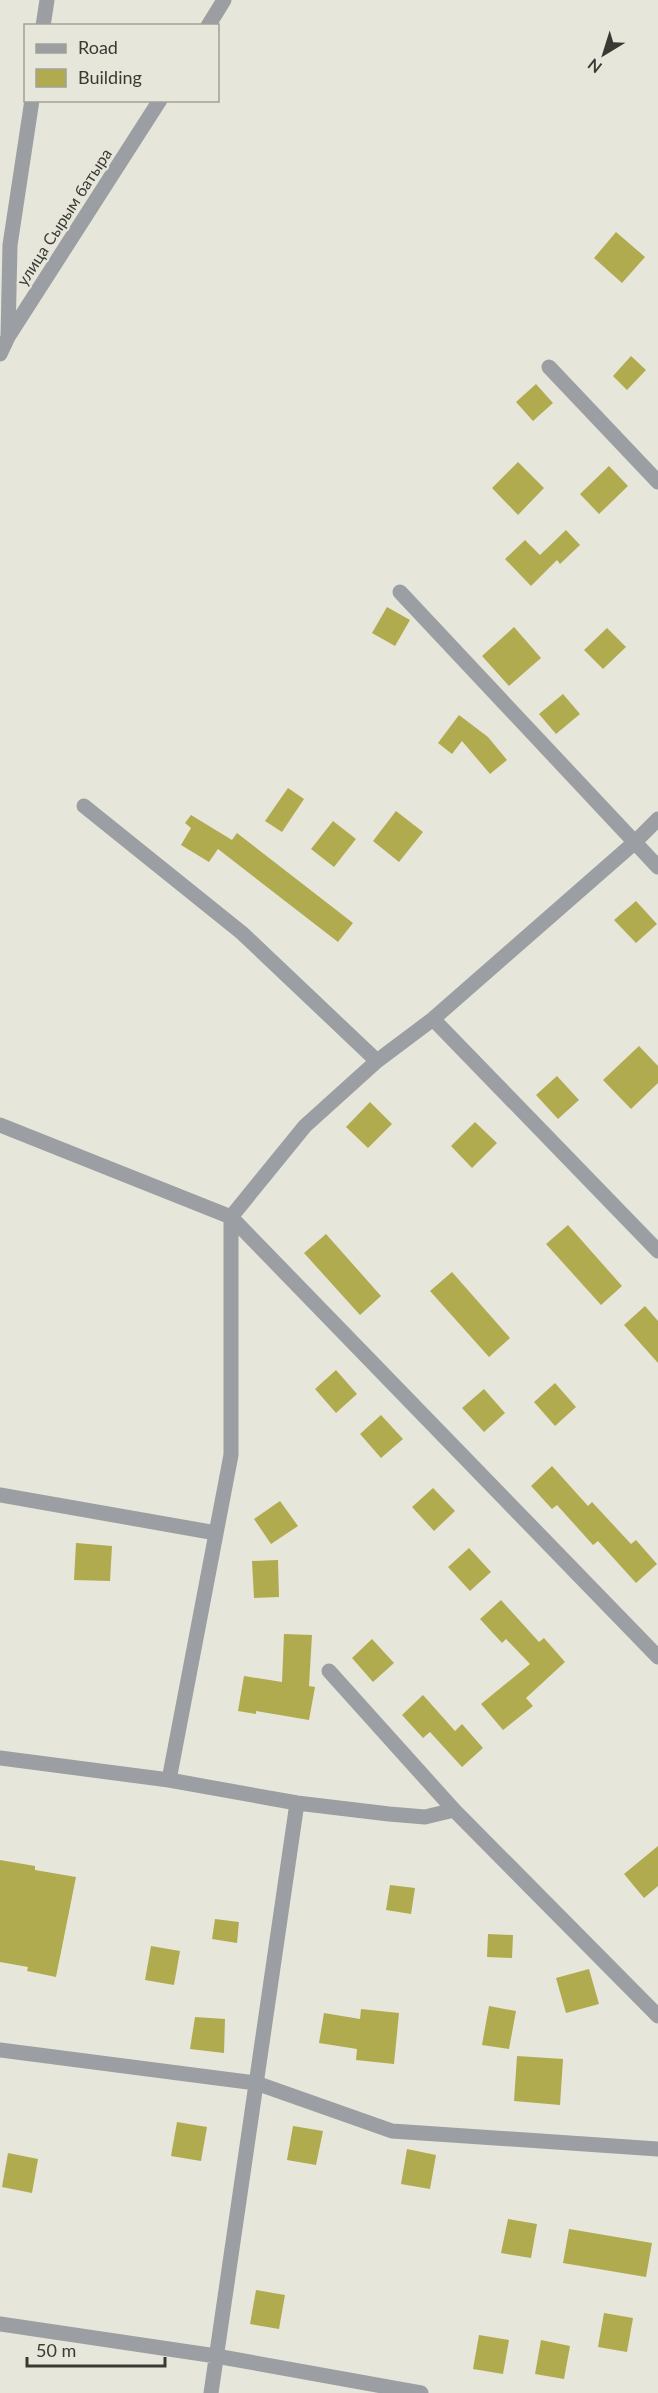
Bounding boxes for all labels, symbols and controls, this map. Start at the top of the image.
legend [24,24,219,102]
north arrow [574,24,634,84]
text: Road [78,36,118,58]
text: N [584,55,605,77]
text: Building [78,66,142,88]
street label: улица Сырым батыра [12,145,115,289]
scale bar [27,2330,165,2368]
text: 50 m [36,2339,76,2361]

